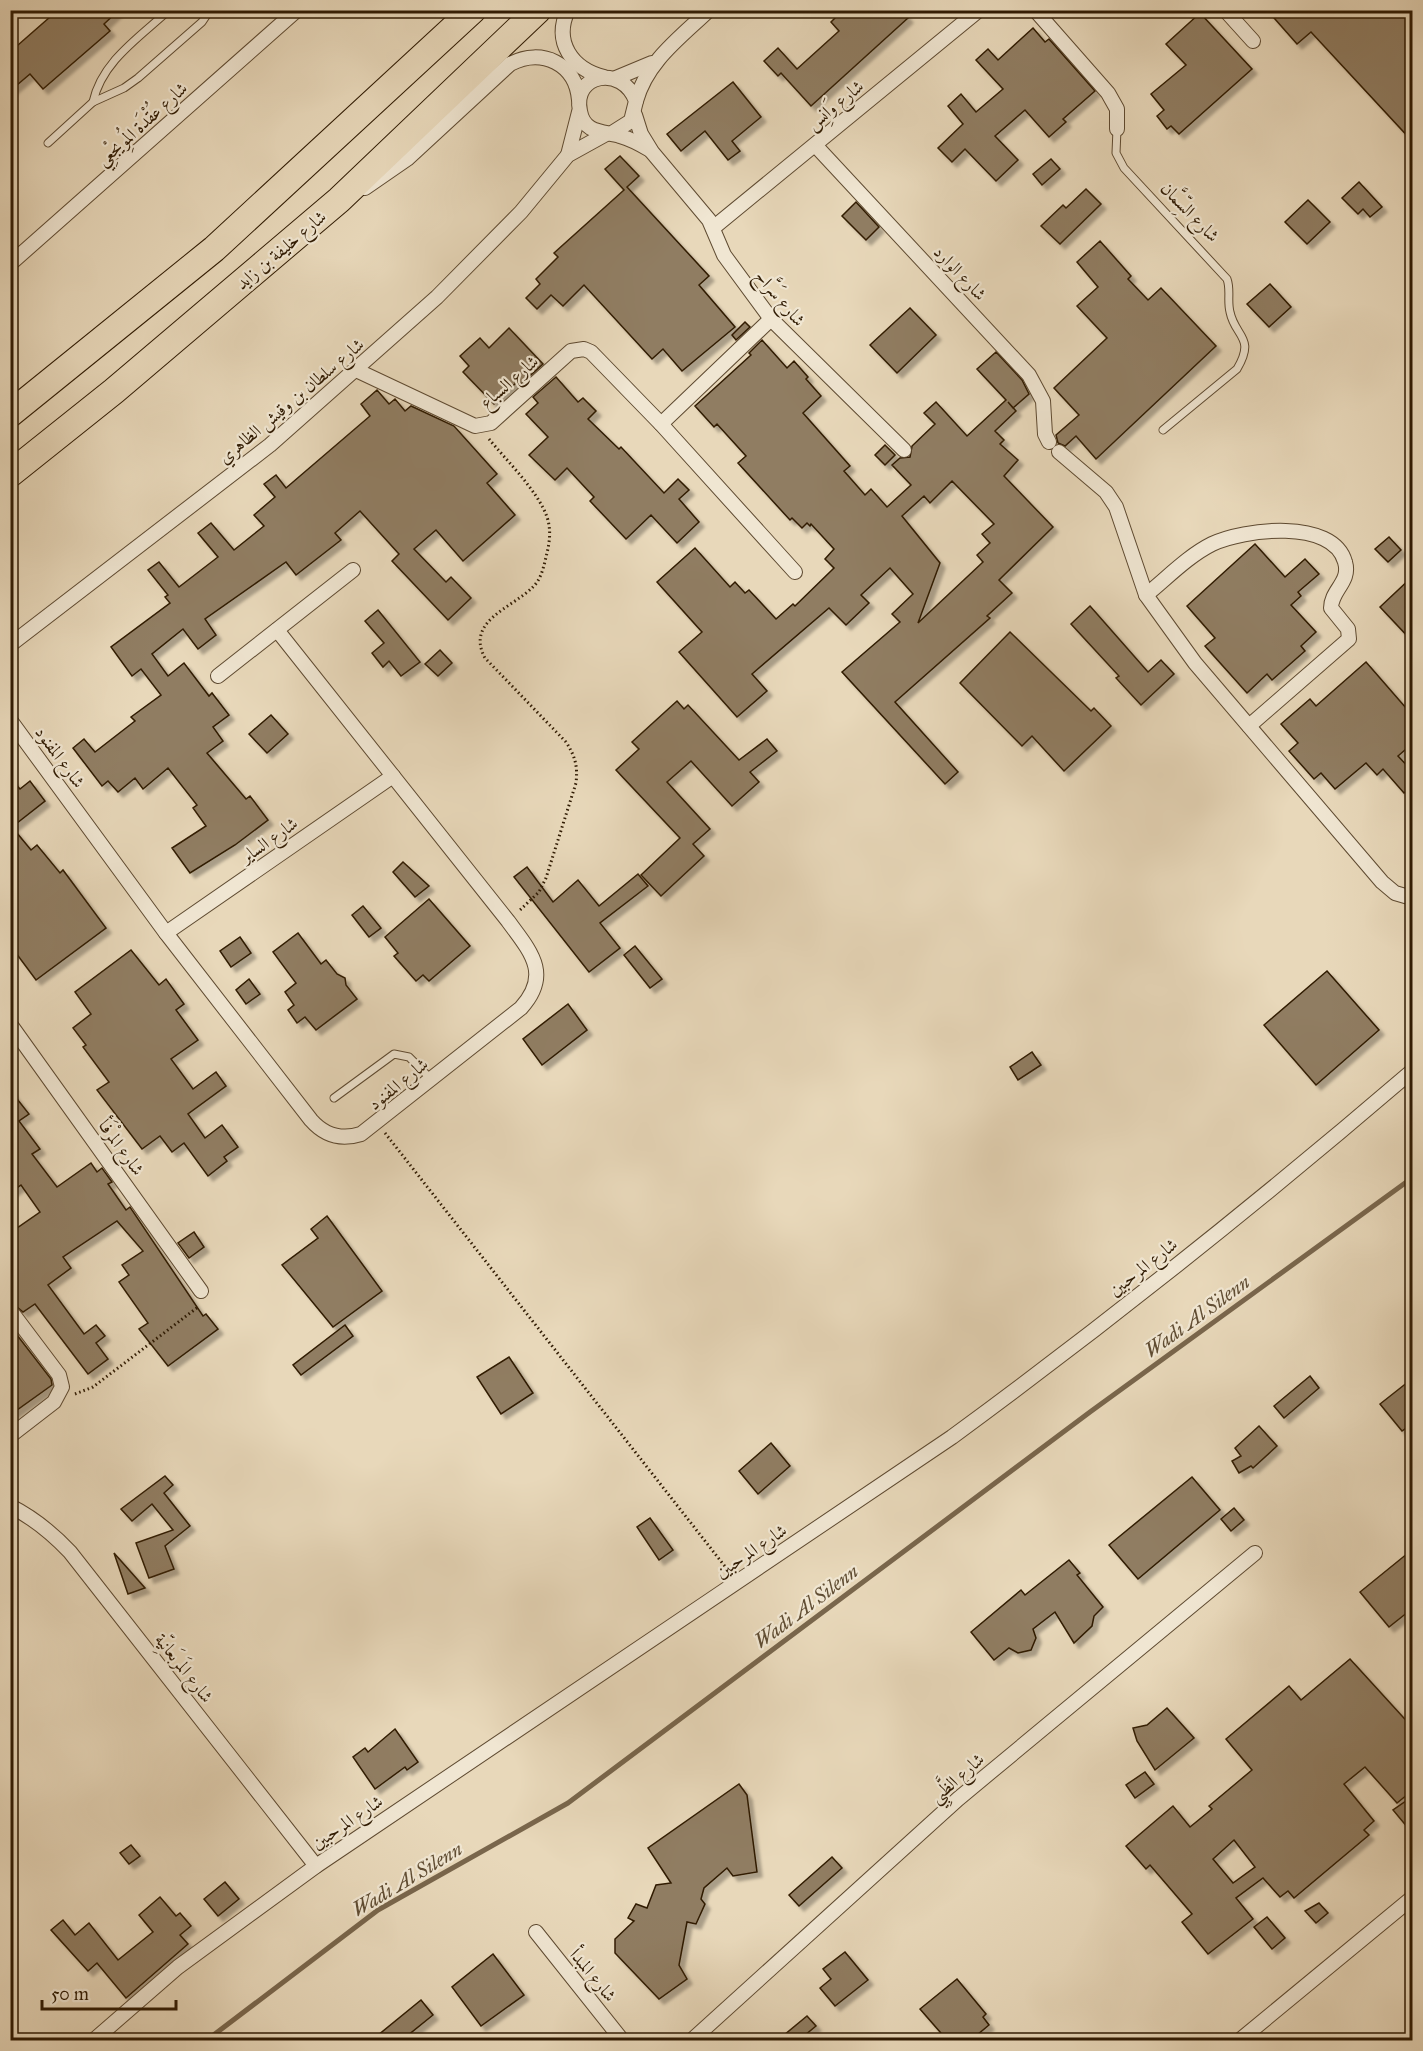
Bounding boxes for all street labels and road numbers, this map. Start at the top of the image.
street label: شارع عُقْدَة المُوِيجْعِي [89,74,196,175]
street label: شارع وَانِس [801,74,871,138]
street label: شارع السِّمَّان [1153,175,1227,249]
street label: شارع خليفة بن زايد [231,206,333,297]
street label: شارع الوارد [926,241,991,308]
street label: شارع سَرَّاح [746,263,813,334]
street label: شارع سلطان بن وقيش الظاهري [214,334,371,472]
street label: شارع السباع [475,351,545,416]
street label: شارع المفنود [27,722,90,795]
street label: شارع الساير [234,812,304,872]
street label: شارع المفنود [364,1053,435,1118]
street label: شارع المرْفَأ [90,1113,151,1182]
street label: شارع المرحبين [1104,1233,1184,1304]
street label: شارع المرحبين [711,1519,793,1586]
street label: شارع المَربَعانِيّة [147,1628,219,1710]
street label: شارع الظَّبِي [923,1745,993,1813]
street label: شارع المرحبين [307,1790,389,1857]
street label: شارع المبدأ [562,1943,623,2009]

